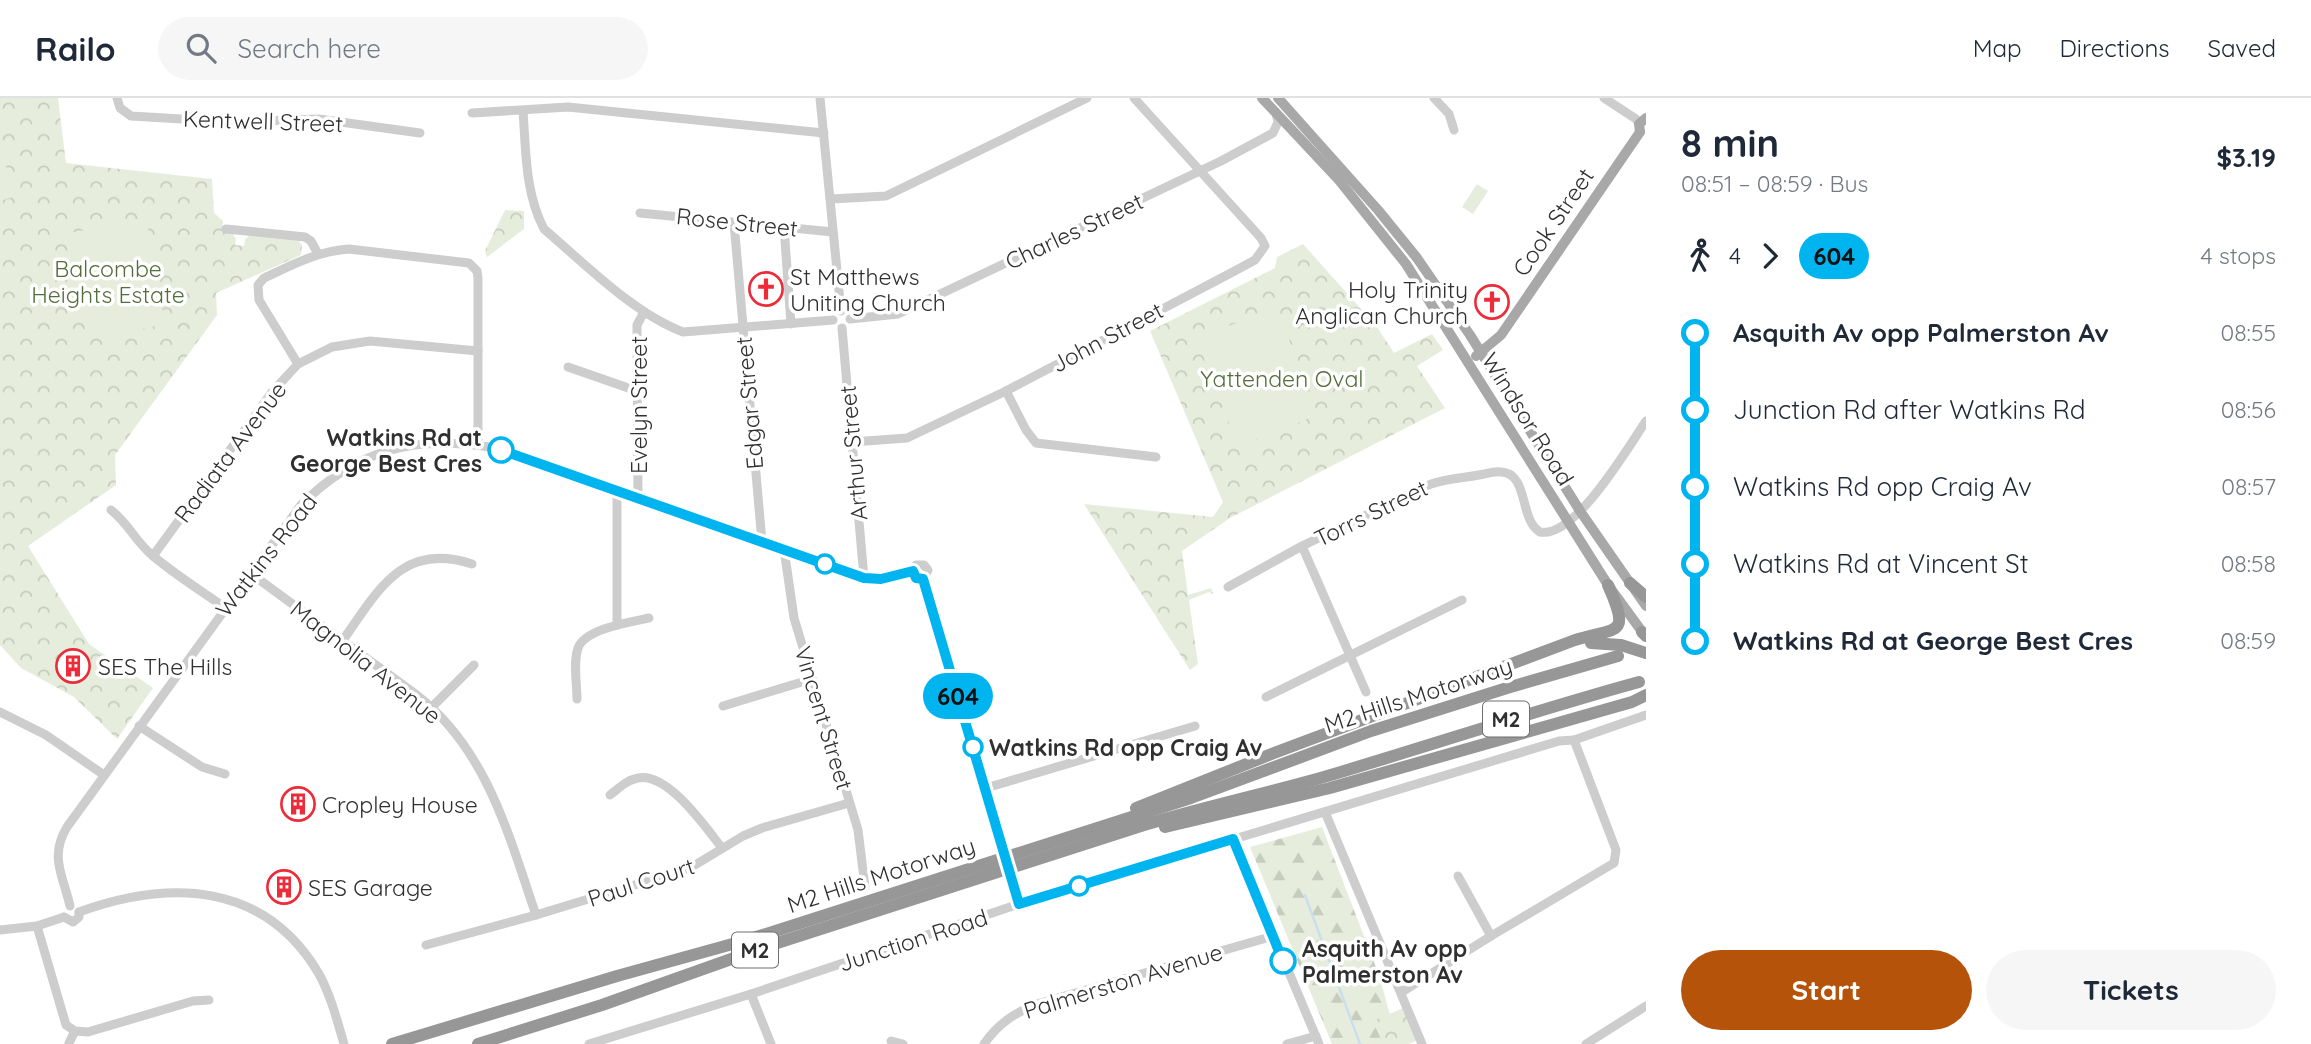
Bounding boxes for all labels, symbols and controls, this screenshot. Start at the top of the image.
search box [158,17,648,80]
text: Railo [35,28,116,69]
icon: search [182,29,220,67]
text: Search here [238,32,381,65]
text: Map [1973,33,2022,63]
text: Directions [2060,33,2170,63]
text: Saved [2208,33,2276,63]
street label: Kentwell Street [183,104,344,138]
text: 8 min [1681,119,1779,167]
text: $3.19 [2216,141,2276,174]
street label: Cook Street [1506,162,1600,282]
text: 08:51 – 08:59 · Bus [1681,169,1868,198]
street label: Charles Street [1000,186,1148,276]
street label: Rose Street [675,201,799,243]
icon: walk [1681,237,1719,275]
icon: forward [1751,237,1789,275]
text: 4 [1729,241,1741,270]
text: 604 [1813,241,1855,271]
text: 4 stops [2201,241,2276,270]
park label: Balcombe Heights Estate [31,254,185,309]
place label: St Matthews Uniting Church [790,262,946,317]
church icon: St Matthews Uniting Church [747,270,785,308]
place label: Holy Trinity Anglican Church [1295,275,1468,330]
church icon: Holy Trinity Anglican Church [1473,283,1511,321]
street label: John Street [1046,295,1168,379]
text: Asquith Av opp Palmerston Av [1733,316,2109,349]
text: 08:55 [2221,318,2276,347]
street label: Edgar Street [729,335,769,471]
street label: Evelyn Street [624,336,653,474]
street label: Windsor Road [1476,347,1580,491]
park label: Yattenden Oval [1200,364,1364,393]
street label: Radiata Avenue [168,376,292,528]
street label: Arthur Street [833,384,873,522]
text: Junction Rd after Watkins Rd [1733,393,2085,426]
text: 08:56 [2221,395,2276,424]
place label: Watkins Rd at George Best Cres [290,423,482,478]
marker: Watkins Rd at George Best Cres [488,437,514,463]
text: Watkins Rd opp Craig Av [1733,470,2032,503]
text: 08:57 [2221,472,2276,501]
street label: Torrs Street [1310,473,1433,553]
street label: Watkins Road [209,488,323,622]
text: Watkins Rd at Vincent St [1733,547,2028,580]
text: 08:58 [2221,549,2276,578]
unlabelled marker [815,554,835,574]
street label: Magnolia Avenue [285,594,447,730]
text: Watkins Rd at George Best Cres [1733,624,2133,657]
text: 08:59 [2220,626,2276,655]
street label: Vincent Street [788,643,860,794]
building icon: SES The Hills [54,647,92,685]
place label: SES The Hills [98,652,232,681]
street label: M2 Hills Motorway [1321,652,1515,738]
line badge: 604 [918,673,998,719]
text: 604 [937,681,979,711]
road number: M2 [1483,702,1529,736]
place label: Watkins Rd opp Craig Av [989,733,1262,762]
marker: Watkins Rd opp Craig Av [963,737,983,757]
building icon: Cropley House [279,785,317,823]
place label: Cropley House [322,790,478,819]
street label: M2 Hills Motorway [783,831,979,919]
street label: Paul Court [584,851,698,913]
building icon: SES Garage [265,868,303,906]
place label: SES Garage [308,873,433,902]
unlabelled marker [1069,876,1089,896]
street label: Junction Road [835,902,991,978]
road number: M2 [732,932,778,968]
place label: Asquith Av opp Palmerston Av [1302,934,1467,989]
street label: Palmerston Avenue [1020,937,1226,1025]
marker: Asquith Av opp Palmerston Av [1270,948,1296,974]
button: Start [1681,950,1972,1030]
button: Tickets [1986,950,2276,1030]

